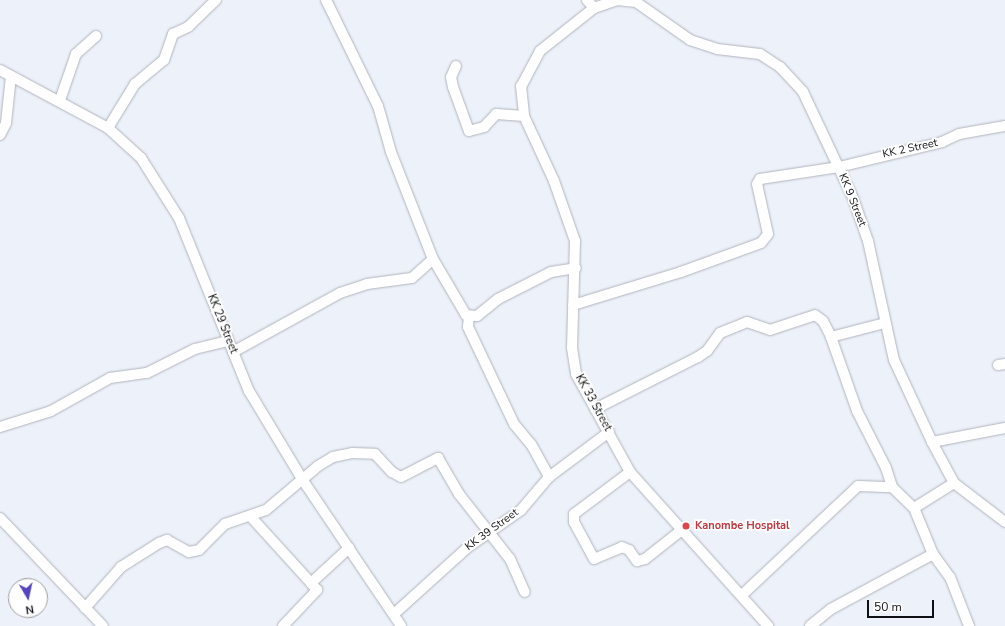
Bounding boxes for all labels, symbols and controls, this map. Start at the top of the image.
street label: KK 2 Street [881,137,939,161]
street label: KK 9 Street [835,172,869,228]
street label: KK 29 Street [204,292,240,356]
street label: KK 33 Street [572,372,614,434]
street label: KK 39 Street [463,506,521,554]
place label: Kanombe Hospital [695,519,790,533]
marker: Kanombe Hospital [680,520,692,532]
north arrow [8,578,48,618]
scale bar [869,592,936,618]
text: 50 m [874,599,902,615]
text: N [25,601,35,617]

